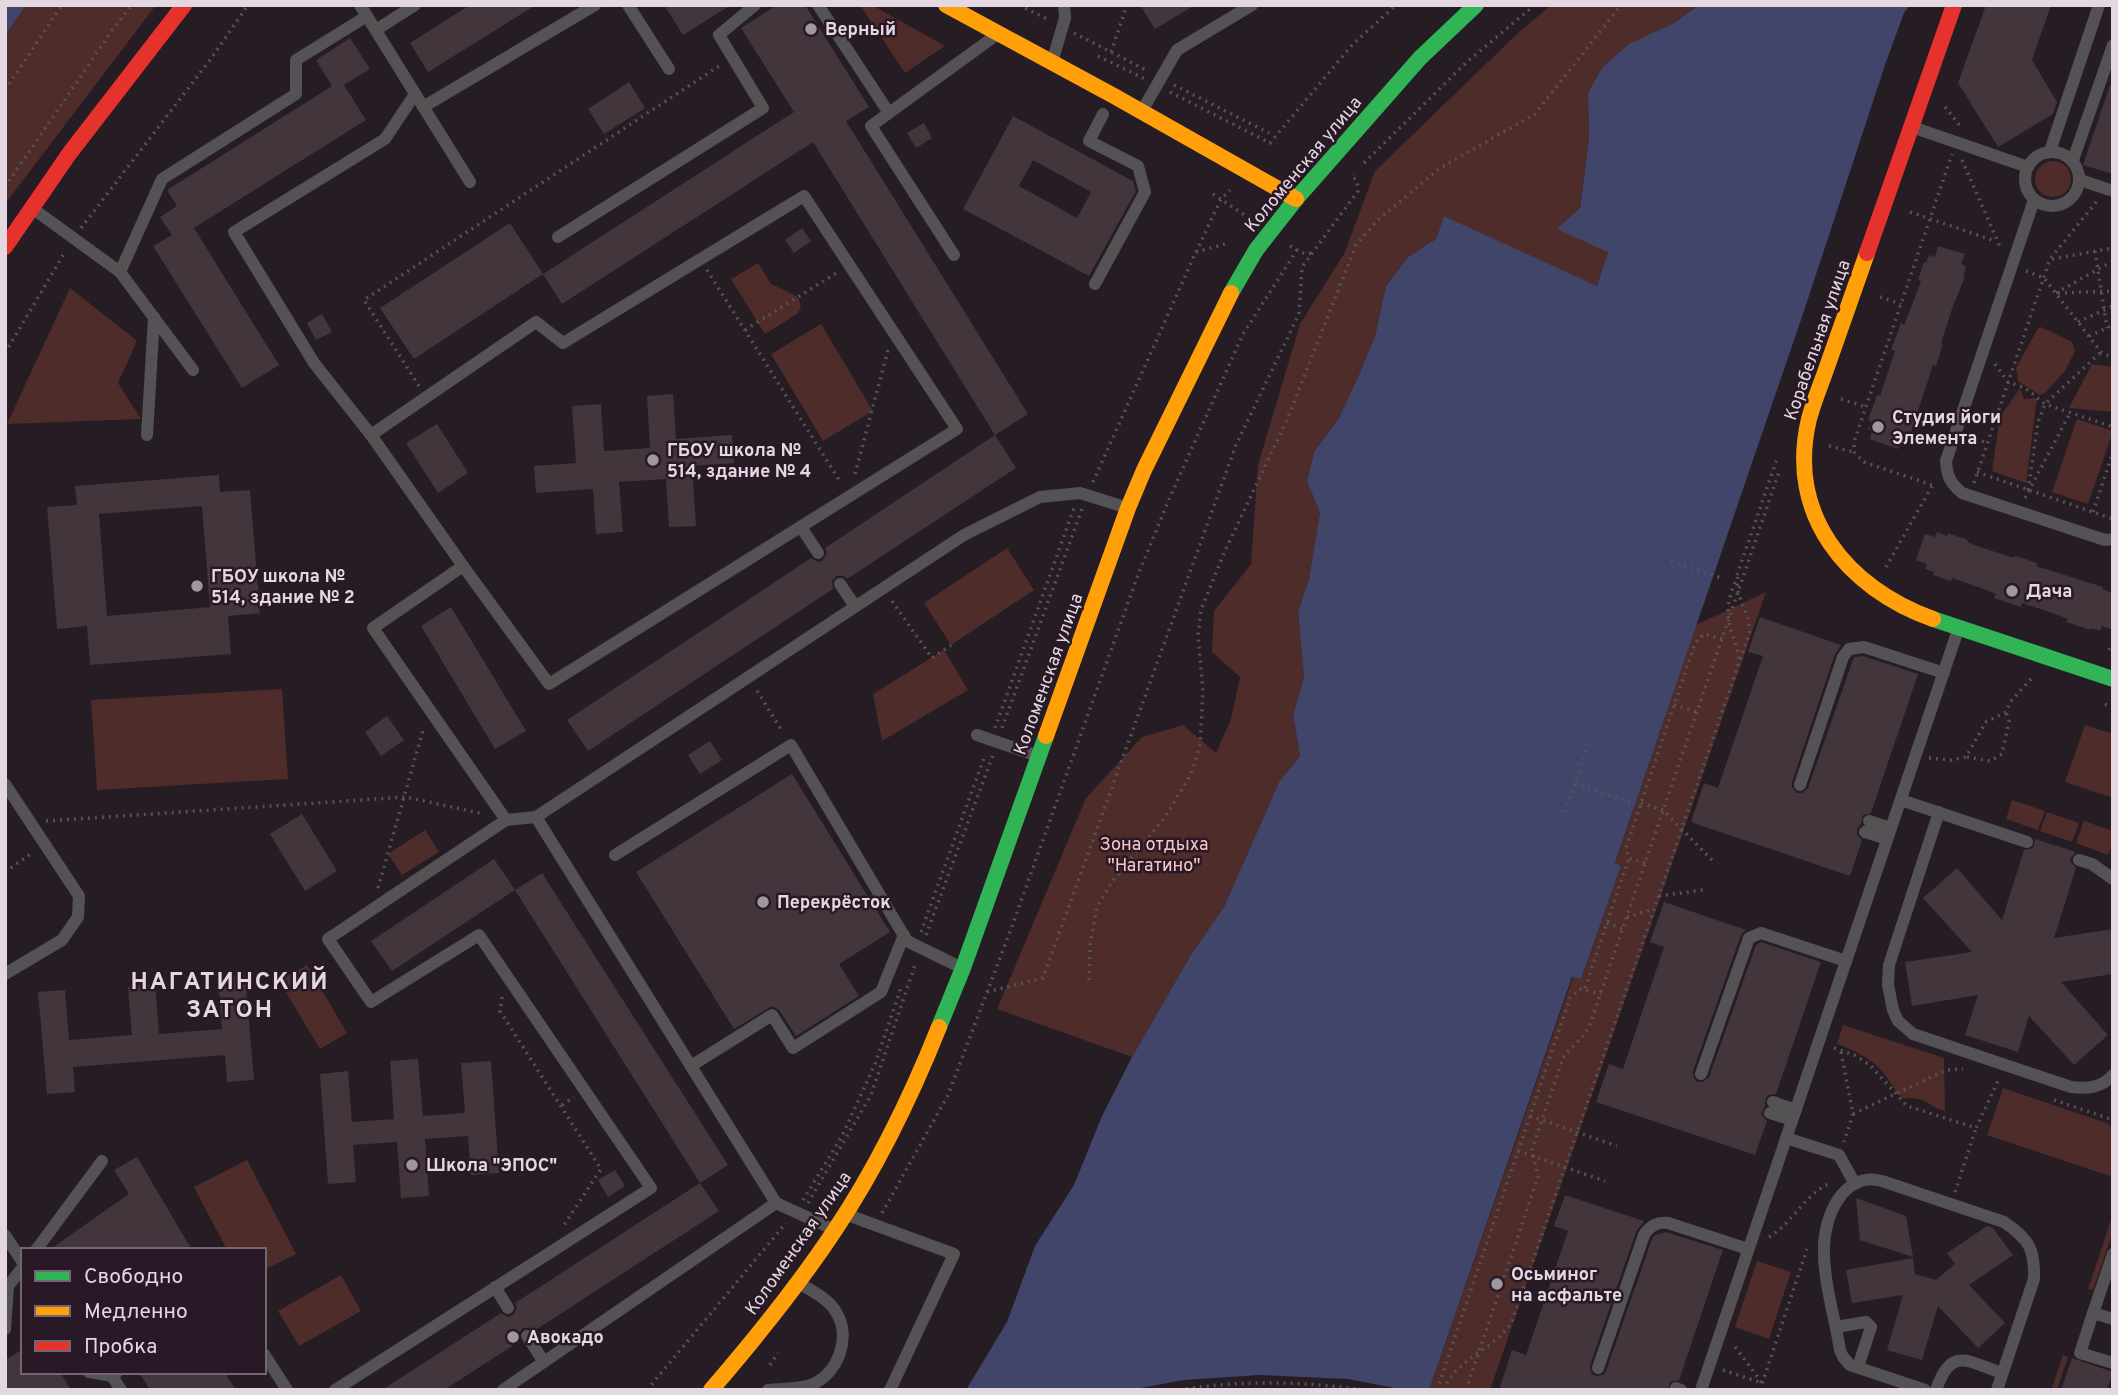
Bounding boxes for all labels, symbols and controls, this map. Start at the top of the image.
place label: Верный [825,19,896,42]
marker: Верный [803,21,819,37]
street label: Коломенская улица [1241,92,1368,238]
street label: Корабельная улица [1780,257,1857,424]
place label: Студия йоги Элемента [1892,407,2001,451]
marker: Студия йоги Элемента [1870,419,1886,435]
place label: ГБОУ школа № 514, здание № 4 [667,440,811,484]
marker: ГБОУ школа № 514, здание № 4 [645,452,661,468]
place label: ГБОУ школа № 514, здание № 2 [211,566,355,610]
marker: ГБОУ школа № 514, здание № 2 [189,578,205,594]
place label: Дача [2026,581,2072,604]
marker: Дача [2004,583,2020,599]
street label: Коломенская улица [1009,590,1089,759]
park label: Зона отдыха "Нагатино" [1100,834,1208,878]
place label: Перекрёсток [777,892,891,915]
marker: Перекрёсток [755,894,771,910]
district label: НАГАТИНСКИЙ ЗАТОН [131,966,329,1026]
place label: Школа "ЭПОС" [426,1155,557,1178]
marker: Школа "ЭПОС" [404,1157,420,1173]
street label: Коломенская улица [741,1167,858,1320]
legend [21,1248,266,1374]
text: Свободно [84,1264,183,1291]
place label: Осьминог на асфальте [1511,1264,1622,1308]
marker: Осьминог на асфальте [1489,1276,1505,1292]
text: Медленно [84,1299,188,1326]
place label: Авокадо [527,1327,604,1350]
marker: Авокадо [505,1329,521,1345]
text: Пробка [84,1334,157,1361]

